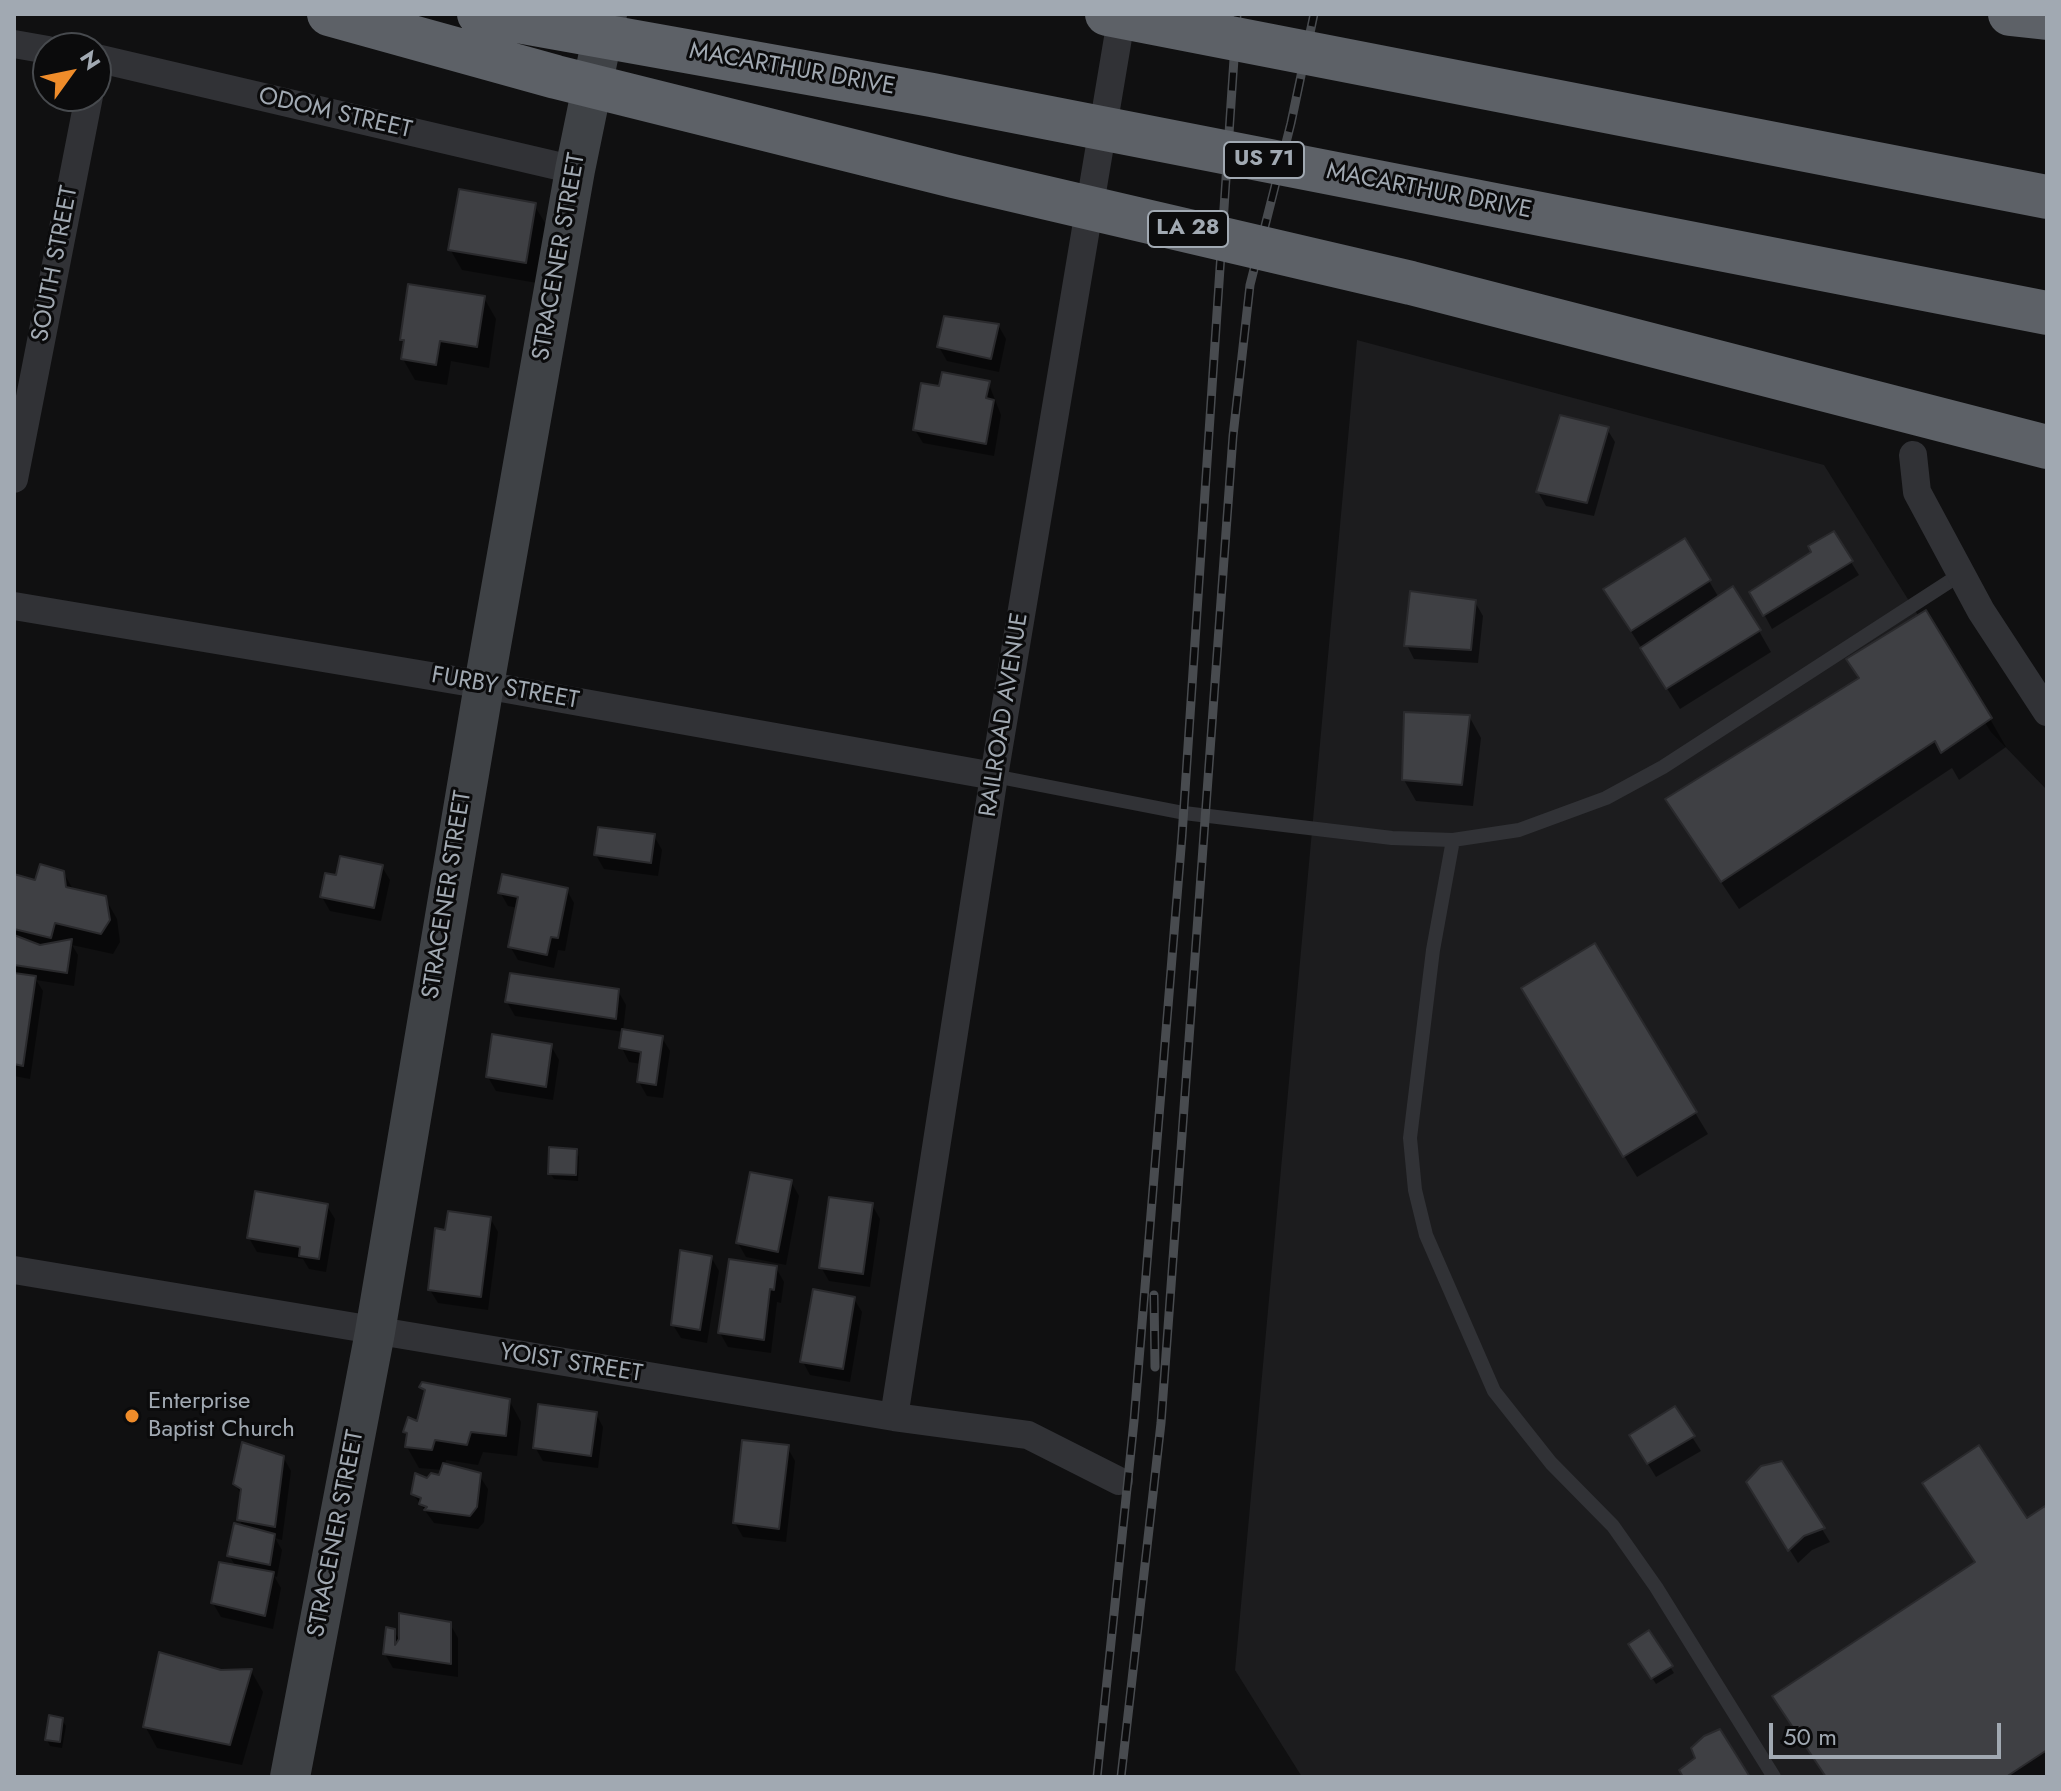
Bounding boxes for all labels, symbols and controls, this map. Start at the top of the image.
north arrow [32,32,112,112]
street label: MACARTHUR DRIVE [687,38,897,102]
text: N [72,44,109,76]
street label: ODOM STREET [256,82,414,146]
road number: US 71 [1224,142,1304,178]
street label: STRACENER STREET [528,151,592,363]
street label: MACARTHUR DRIVE [1324,158,1534,226]
street label: SOUTH STREET [27,184,85,344]
road number: LA 28 [1148,211,1228,247]
street label: RAILROAD AVENUE [975,611,1035,819]
street label: FURBY STREET [429,662,581,716]
street label: STRACENER STREET [417,789,479,1001]
street label: YOIST STREET [498,1339,644,1389]
place label: Enterprise Baptist Church [148,1388,295,1444]
marker: Enterprise Baptist Church [123,1407,141,1425]
street label: STRACENER STREET [303,1428,371,1640]
scale bar [1773,1707,2005,1757]
text: 50 m [1783,1719,1837,1754]

